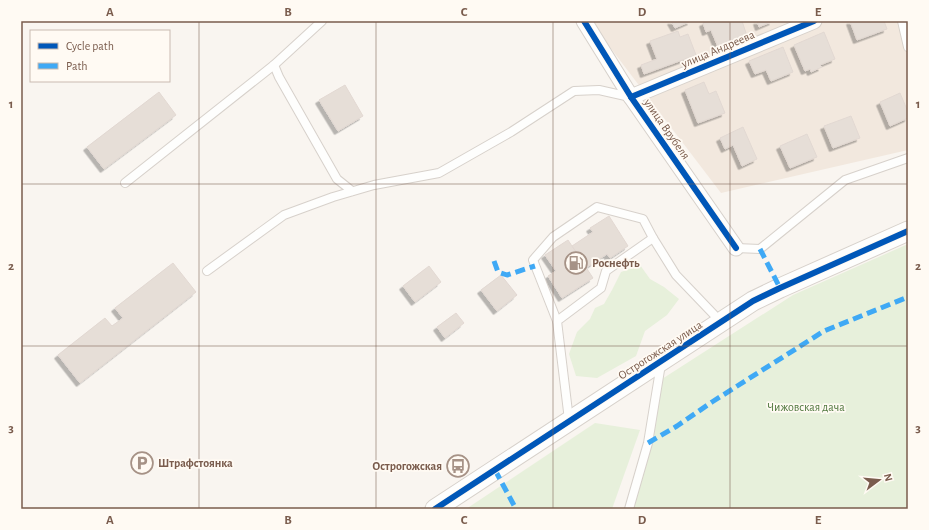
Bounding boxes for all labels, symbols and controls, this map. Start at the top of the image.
text: A [106,6,114,19]
text: B [284,6,292,19]
text: C [461,6,468,19]
text: D [638,6,647,19]
text: E [815,6,822,19]
street label: улица Андреева [679,28,757,71]
legend [30,30,170,82]
text: Cycle path [66,40,114,53]
text: Path [66,60,88,72]
street label: улица Врубеля [640,96,692,162]
text: 1 [9,98,13,111]
text: 1 [916,98,920,111]
fuel station icon: Роснефть [563,250,589,276]
place label: Роснефть [592,257,640,269]
text: 2 [8,260,14,273]
text: 2 [915,260,921,273]
street label: Острогожская улица [616,318,705,382]
park label: Чижовская дача [767,401,845,413]
text: 3 [8,422,14,435]
text: 3 [915,422,921,435]
parking icon: Штрафстоянка [129,450,155,476]
bus stop icon: Острогожская [445,453,471,479]
place label: Штрафстоянка [158,457,233,469]
place label: Острогожская [372,460,442,472]
north arrow [859,460,899,500]
text: N [882,472,894,483]
text: A [106,514,114,527]
text: B [284,514,292,527]
text: C [461,514,468,527]
text: D [638,514,647,527]
text: E [815,514,822,527]

